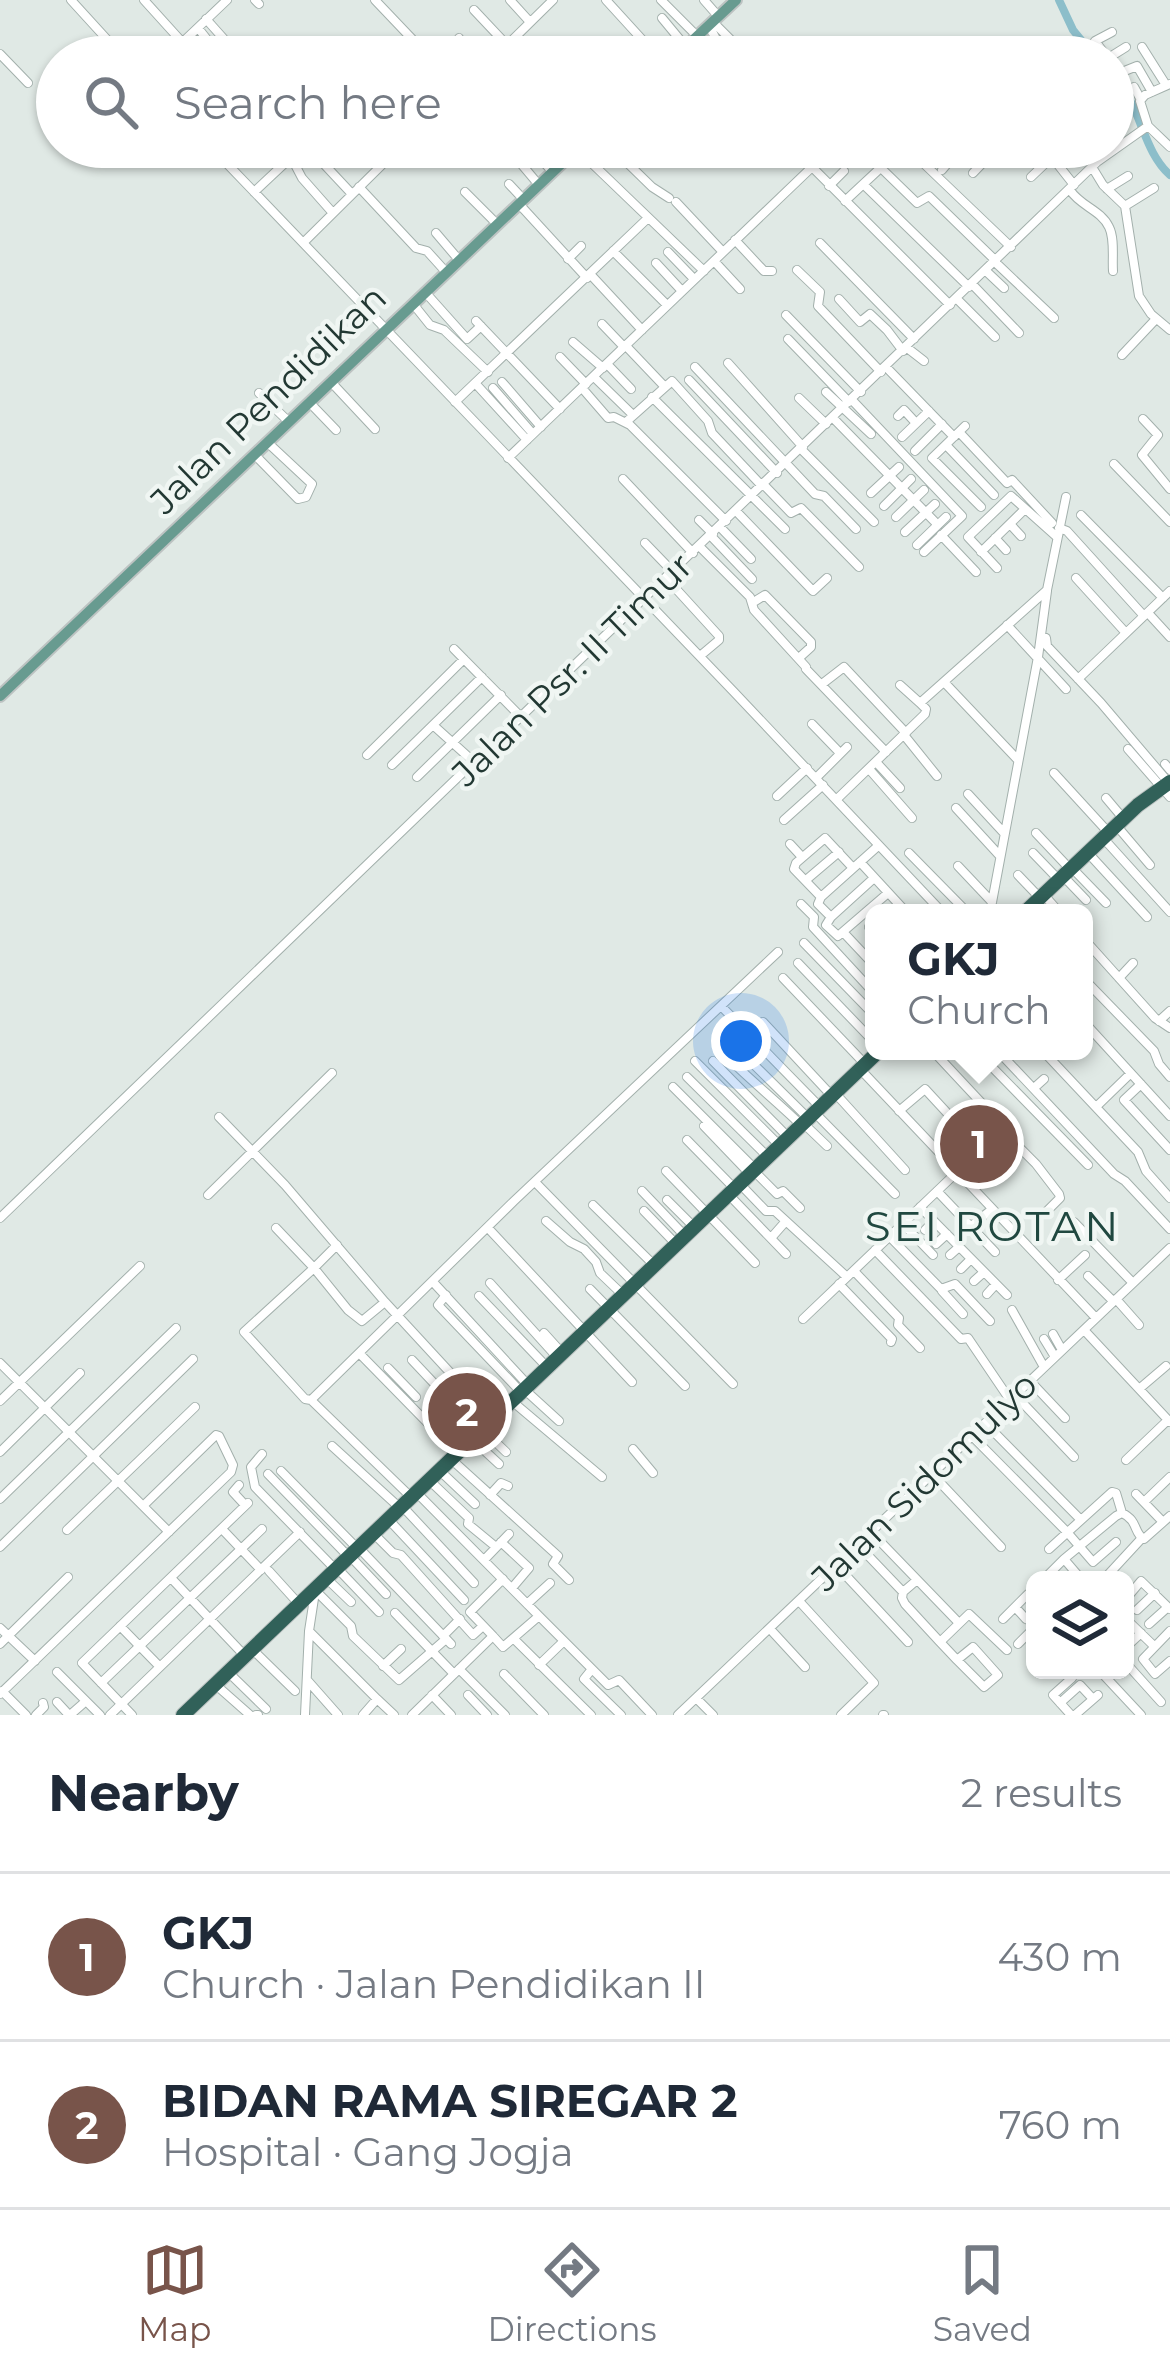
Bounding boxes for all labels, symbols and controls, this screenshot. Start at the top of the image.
search box [36,36,1134,168]
icon: search [78,69,144,135]
text: Search here [174,75,442,130]
street label: Jalan Pendidikan [140,275,395,523]
street label: Jalan Psr. II Timur [442,543,701,796]
popup [865,904,1093,1060]
text: GKJ [907,931,1000,986]
text: Church [907,986,1051,1034]
your location [711,1011,771,1071]
pin: 1 [940,1099,1018,1189]
district label: SEI ROTAN [865,1200,1121,1252]
street label: Jalan Sidomulyo [801,1362,1046,1600]
pin: 2 [428,1367,506,1457]
map controls [1026,1571,1134,1679]
button: layers [1026,1571,1134,1679]
text: Nearby [48,1762,239,1824]
text: 2 results [961,1769,1122,1817]
text: GKJ [162,1905,254,1960]
text: 1 [79,1933,95,1981]
text: 430 m [997,1933,1122,1981]
text: Church · Jalan Pendidikan II [162,1960,706,2008]
text: BIDAN RAMA SIREGAR 2 [162,2073,737,2128]
text: 2 [75,2101,99,2149]
text: 760 m [999,2101,1122,2149]
text: Hospital · Gang Jogja [162,2128,573,2176]
tab: Map [138,2237,211,2349]
tab: Directions [488,2237,657,2349]
tab: Saved [933,2237,1032,2349]

